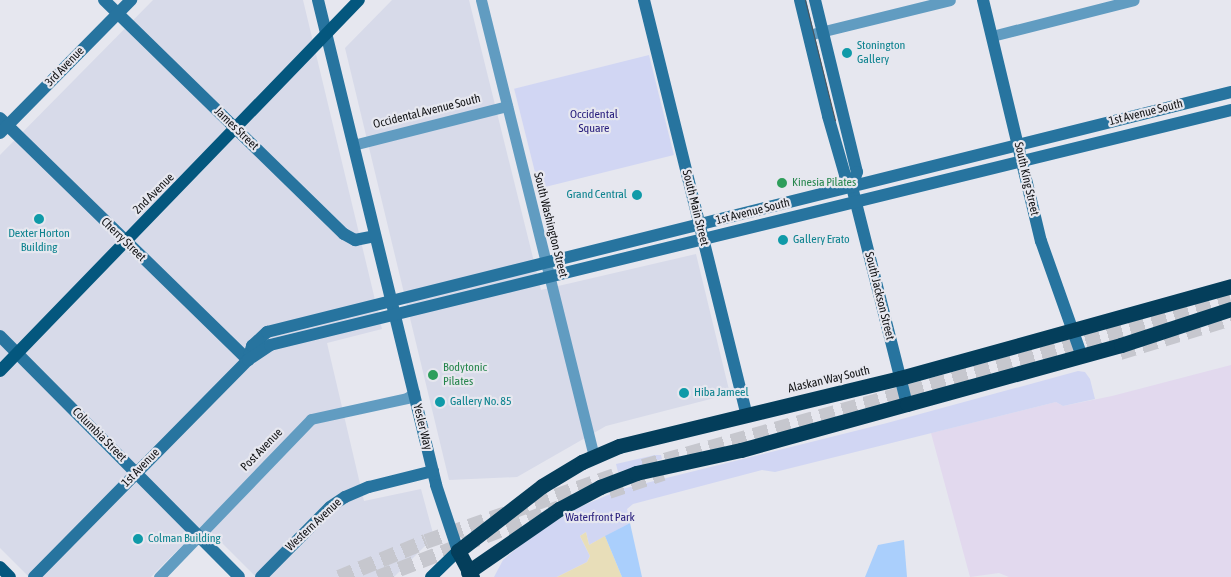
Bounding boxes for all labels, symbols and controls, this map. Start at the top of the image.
place label: Stonington Gallery [857,39,905,67]
street label: 3rd Avenue [43,44,87,90]
marker: Stonington Gallery [841,47,853,59]
street label: Occidental Avenue South [372,92,482,132]
street label: 1st Avenue South [1108,97,1184,129]
street label: James Street [211,104,261,154]
park label: Occidental Square [570,108,618,136]
street label: South King Street [1011,141,1041,217]
street label: South Main Street [679,169,711,247]
street label: 2nd Avenue [131,171,177,217]
street label: South Washington Street [530,171,570,279]
place label: Kinesia Pilates [792,176,856,190]
marker: Kinesia Pilates [776,177,788,189]
place label: Grand Central [566,188,627,202]
marker: Grand Central [631,189,643,201]
street label: 1st Avenue South [715,196,791,228]
marker: Dexter Horton Building [33,213,45,225]
street label: Cherry Street [98,215,148,265]
place label: Dexter Horton Building [8,227,70,255]
place label: Gallery Erato [793,233,850,247]
marker: Gallery Erato [777,234,789,246]
street label: South Jackson Street [861,250,897,342]
place label: Bodytonic Pilates [443,361,487,389]
street label: Alaskan Way South [787,364,871,396]
marker: Bodytonic Pilates [427,369,439,381]
place label: Hiba Jameel [694,386,749,400]
marker: Hiba Jameel [678,387,690,399]
place label: Gallery No. 85 [450,395,512,409]
marker: Gallery No. 85 [434,396,446,408]
street label: Yesler Way [409,403,435,451]
street label: Columbia Street [69,405,129,465]
street label: Post Avenue [238,426,286,474]
street label: 1st Avenue [119,446,163,490]
street label: Western Avenue [283,496,345,554]
park label: Waterfront Park [565,511,635,525]
place label: Colman Building [148,532,221,546]
marker: Colman Building [132,533,144,545]

